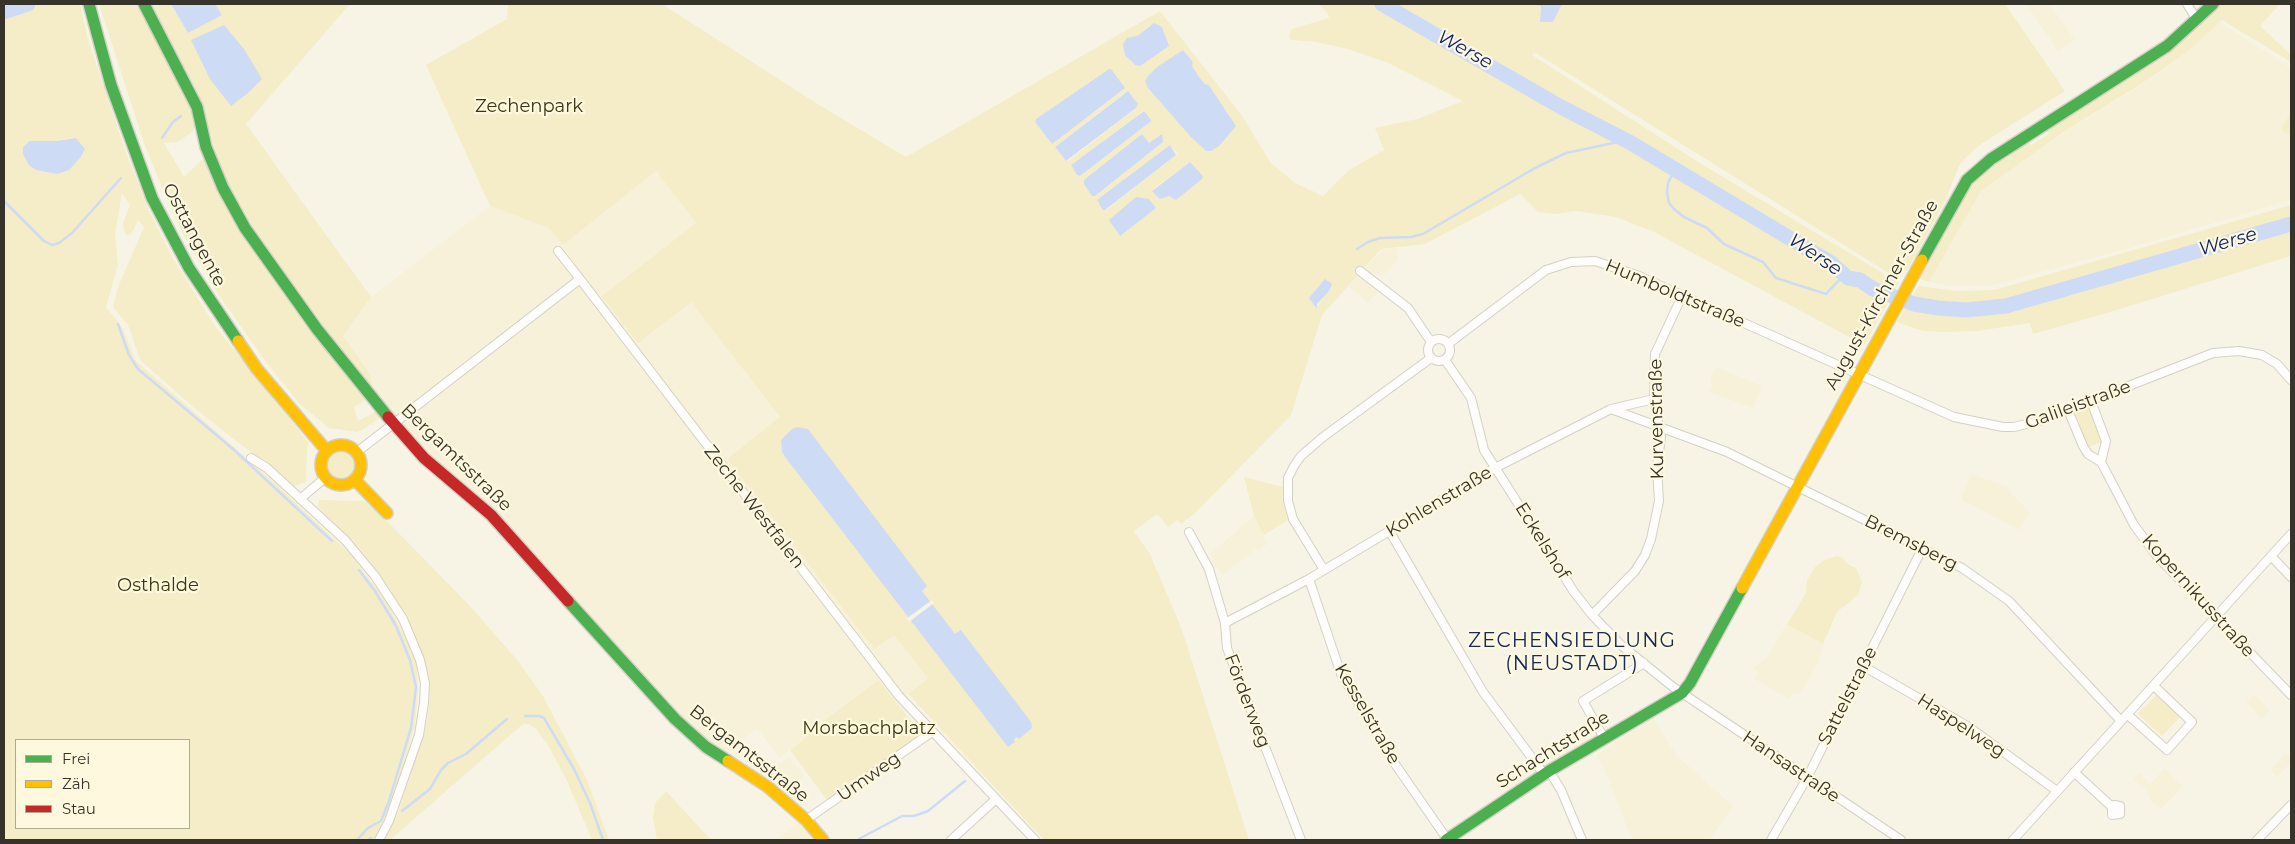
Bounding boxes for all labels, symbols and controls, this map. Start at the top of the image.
water label: Werse [1433,26,1497,74]
park label: Zechenpark [475,96,583,118]
street label: Osttangente [158,180,230,290]
street label: August-Kirchner-Straße [1821,196,1943,394]
water label: Werse [2196,223,2260,261]
water label: Werse [1784,229,1846,281]
street label: Humboldtstraße [1602,255,1748,333]
street label: Kurvenstraße [1645,358,1669,480]
street label: Galileistraße [2022,376,2134,434]
street label: Bergamtsstraße [396,400,516,516]
street label: Zeche Westfalen [699,441,809,573]
street label: Kohlenstraße [1382,462,1496,542]
street label: Eckelshof [1510,499,1574,583]
street label: Bremsberg [1861,510,1961,576]
street label: Kopernikusstraße [2137,530,2259,662]
park label: Osthalde [117,575,199,597]
district label: ZECHENSIEDLUNG (NEUSTADT) [1466,629,1678,676]
street label: Sattelstraße [1814,643,1882,749]
street label: Förderweg [1219,651,1275,751]
street label: Kesselstraße [1329,660,1405,768]
street label: Haspelweg [1913,690,2009,762]
street label: Bergamtsstraße [685,701,813,807]
street label: Schachtstraße [1492,707,1614,793]
park label: Morsbachplatz [802,718,936,740]
street label: Hansastraße [1738,726,1844,808]
legend [15,739,190,829]
street label: Umweg [833,748,905,806]
text: Frei [62,749,90,768]
text: Zäh [62,774,91,793]
text: Stau [62,799,96,818]

